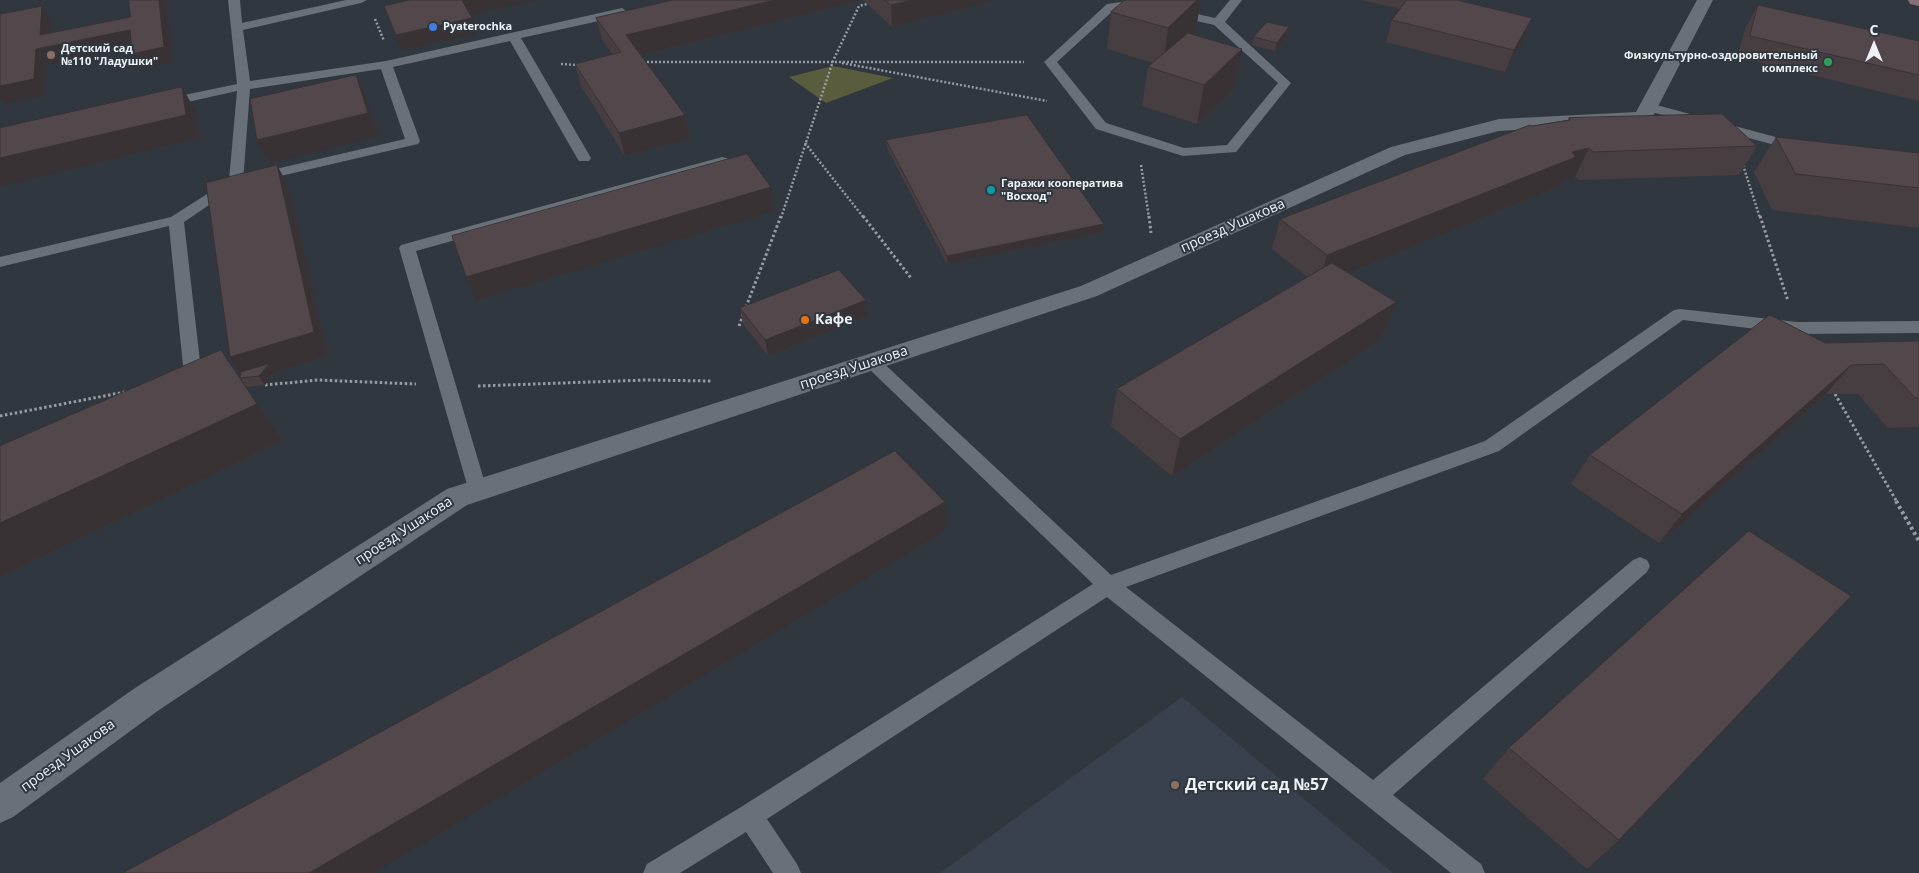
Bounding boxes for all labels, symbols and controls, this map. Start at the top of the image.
place label: Pyaterochka [443,20,512,34]
north arrow [1849,20,1899,70]
text: С [1870,20,1878,39]
marker: Pyaterochka [427,21,439,33]
place label: Детский сад №110 "Ладушки" [61,42,158,68]
marker: Детский сад №110 "Ладушки" [45,49,57,61]
place label: Физкультурно-оздоровительный комплекс [1624,49,1818,75]
marker: Физкультурно-оздоровительный комплекс [1822,56,1834,68]
place label: Гаражи кооператива "Восход" [1001,177,1123,203]
marker: Гаражи кооператива "Восход" [985,184,997,196]
street label: проезд Ушакова [1178,195,1288,257]
place label: Кафе [815,312,853,328]
marker: Кафе [799,314,811,326]
street label: проезд Ушакова [798,343,910,393]
street label: проезд Ушакова [352,493,456,569]
street label: проезд Ушакова [18,716,118,796]
place label: Детский сад №57 [1185,775,1328,795]
marker: Детский сад №57 [1169,779,1181,791]

